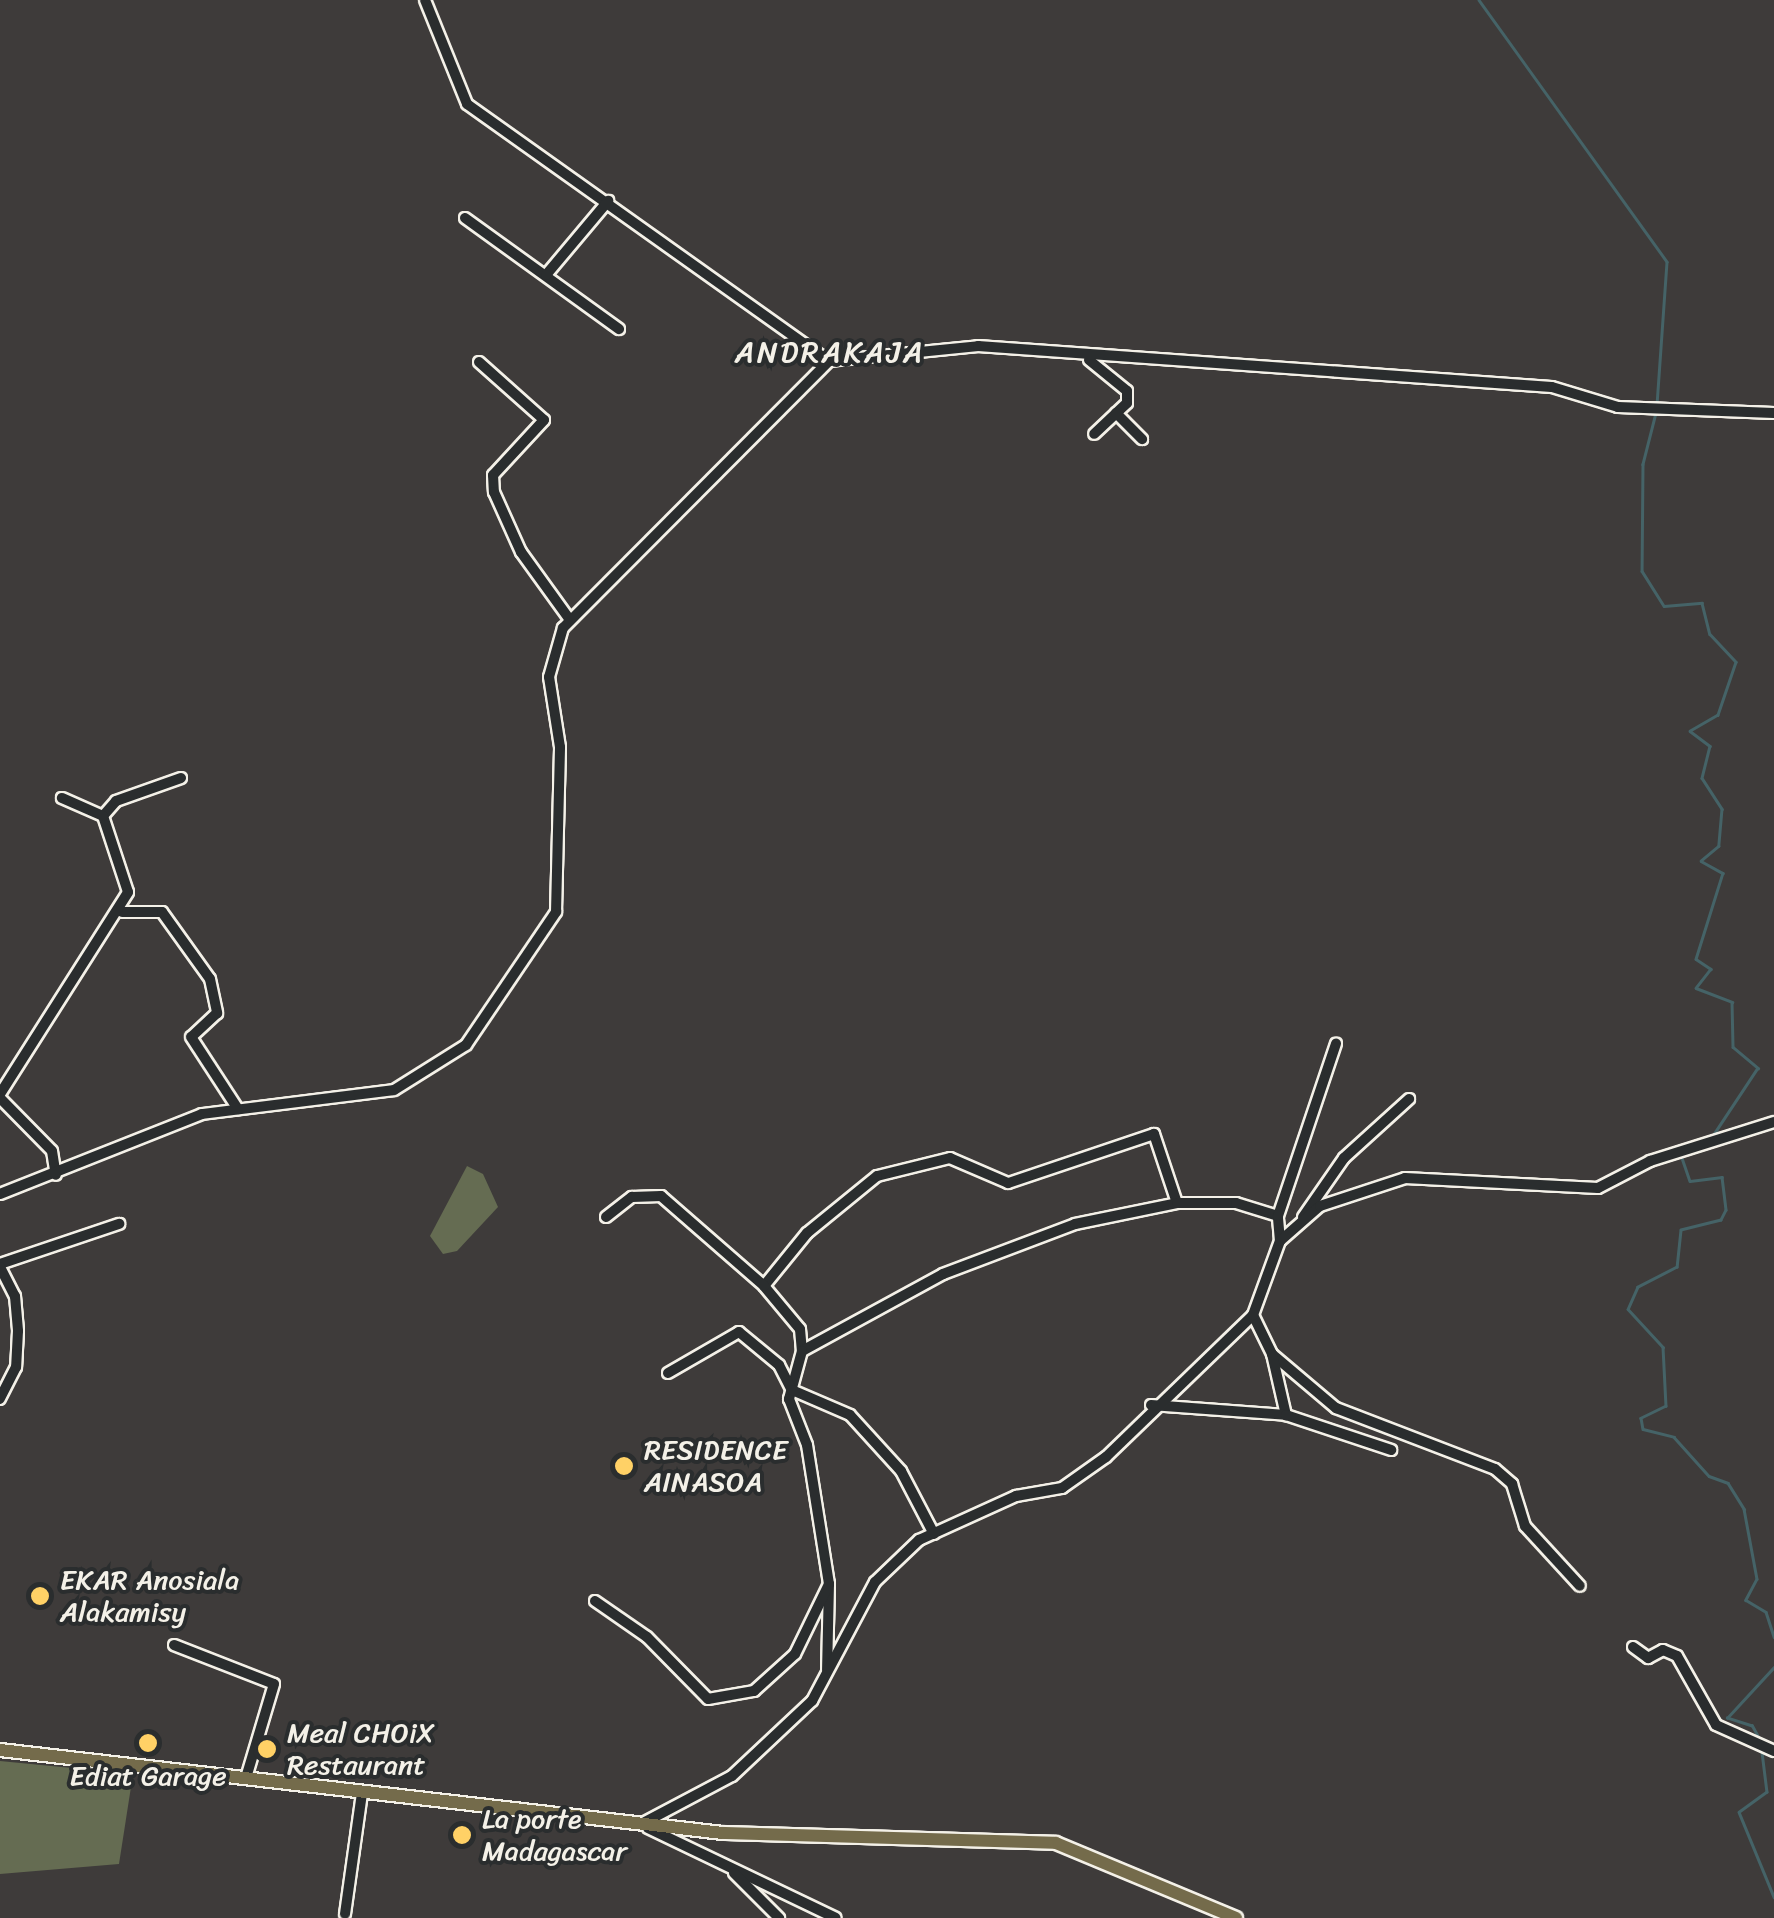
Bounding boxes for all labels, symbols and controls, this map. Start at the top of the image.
district label: ANDRAKAJA [735,334,925,370]
place label: RESIDENCE AINASOA [644,1433,787,1499]
marker: RESIDENCE AINASOA [613,1455,635,1477]
place label: EKAR Anosiala Alakamisy [60,1563,239,1629]
marker: EKAR Anosiala Alakamisy [29,1585,51,1607]
place label: Meal CHOiX Restaurant [287,1716,435,1782]
marker: Ediat Garage [137,1732,159,1754]
marker: Meal CHOiX Restaurant [256,1738,278,1760]
place label: Ediat Garage [70,1759,226,1793]
place label: La porte Madagascar [482,1802,627,1868]
marker: La porte Madagascar [451,1824,473,1846]

